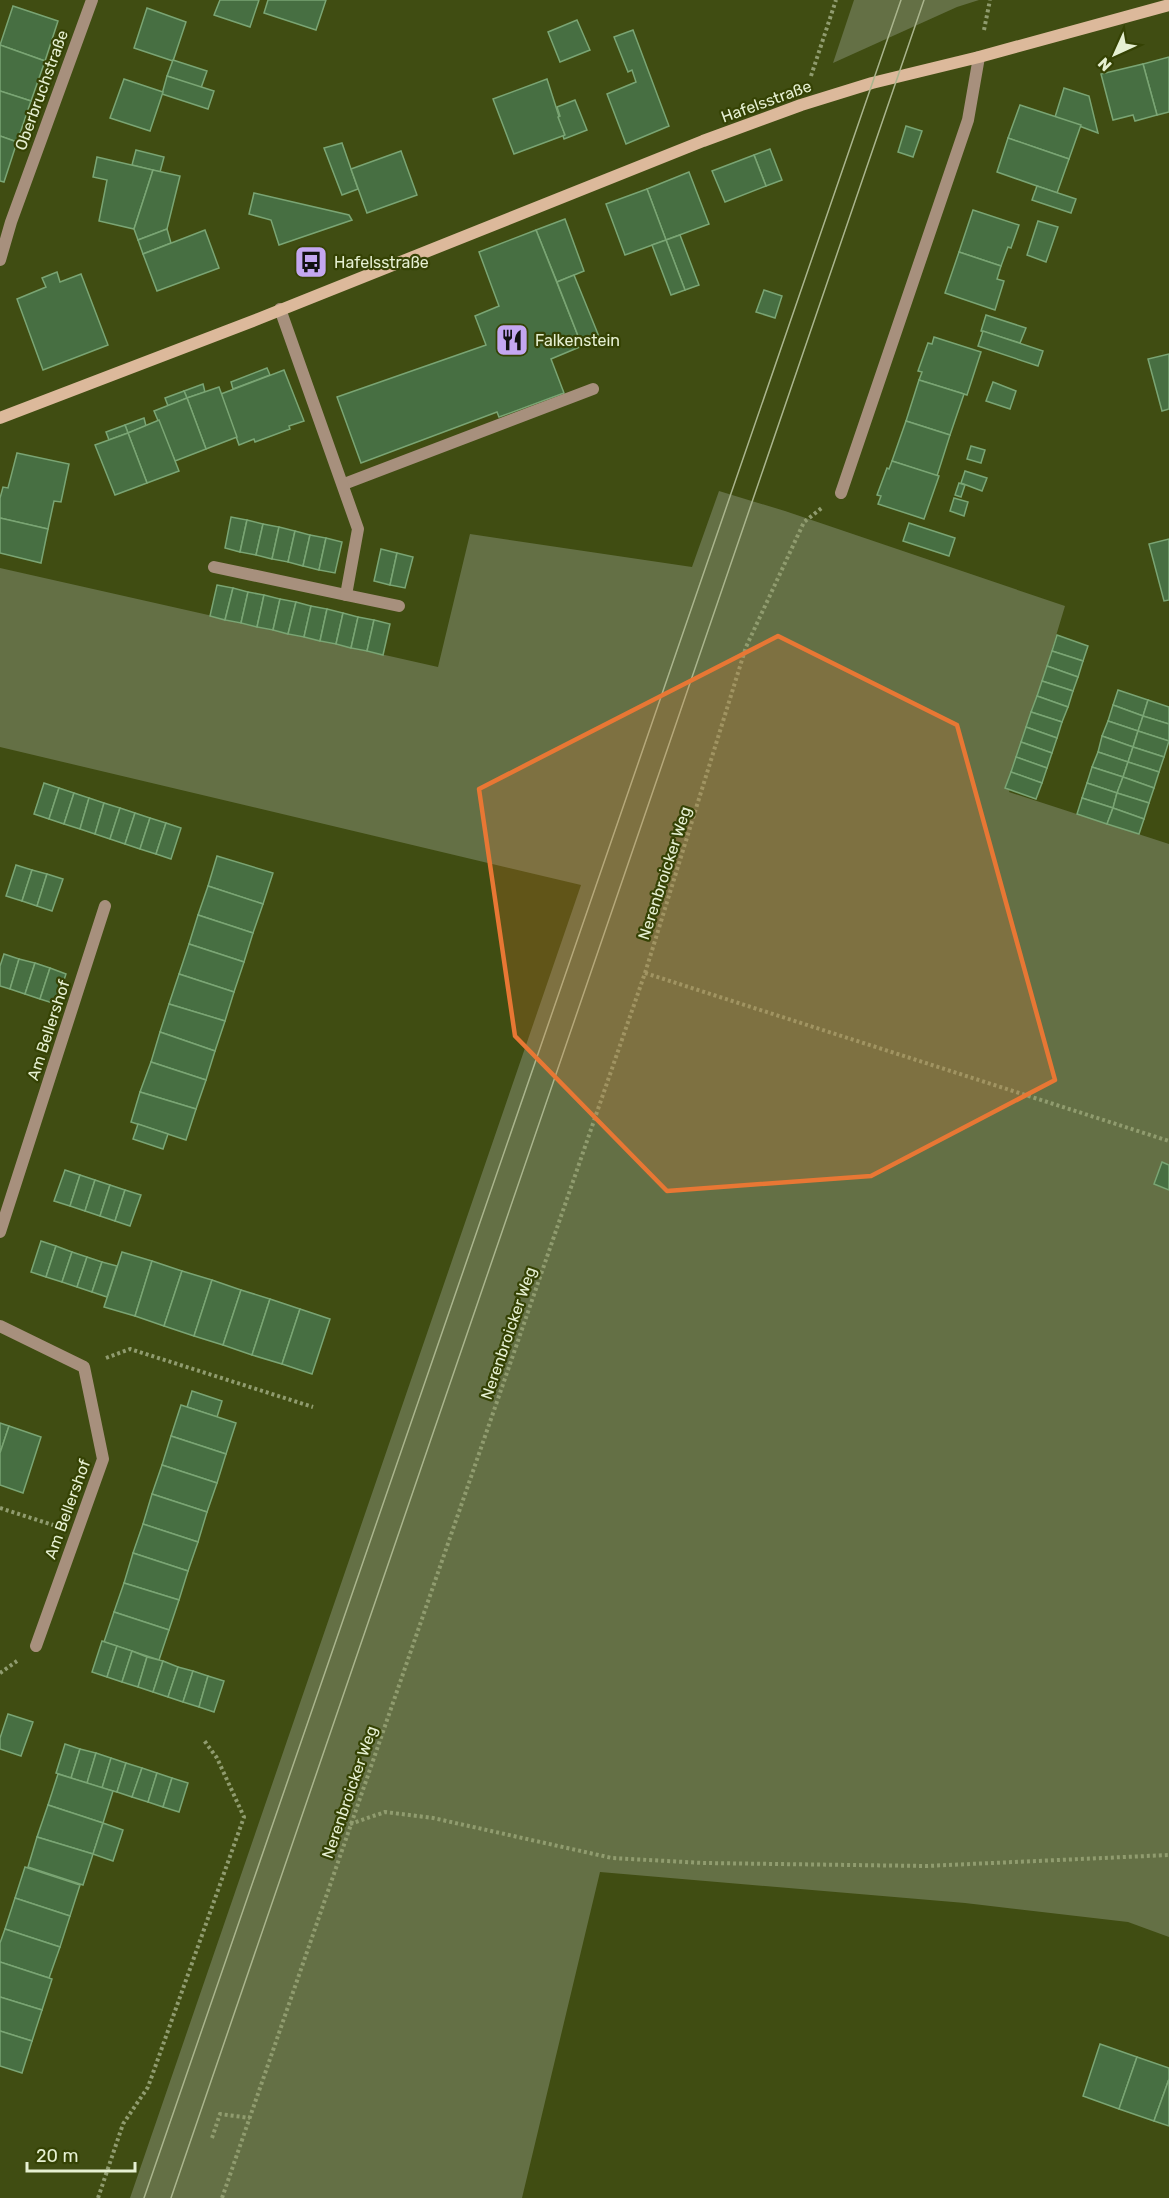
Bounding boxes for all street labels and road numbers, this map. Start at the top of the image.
street label: Oberbruchstraße [11,27,72,153]
street label: Hafelsstraße [718,76,814,127]
street label: Nerenbroicker Weg [634,804,695,942]
street label: Am Bellershof [23,977,74,1083]
street label: Nerenbroicker Weg [477,1264,540,1402]
street label: Am Bellershof [41,1456,95,1562]
street label: Nerenbroicker Weg [318,1723,381,1861]

